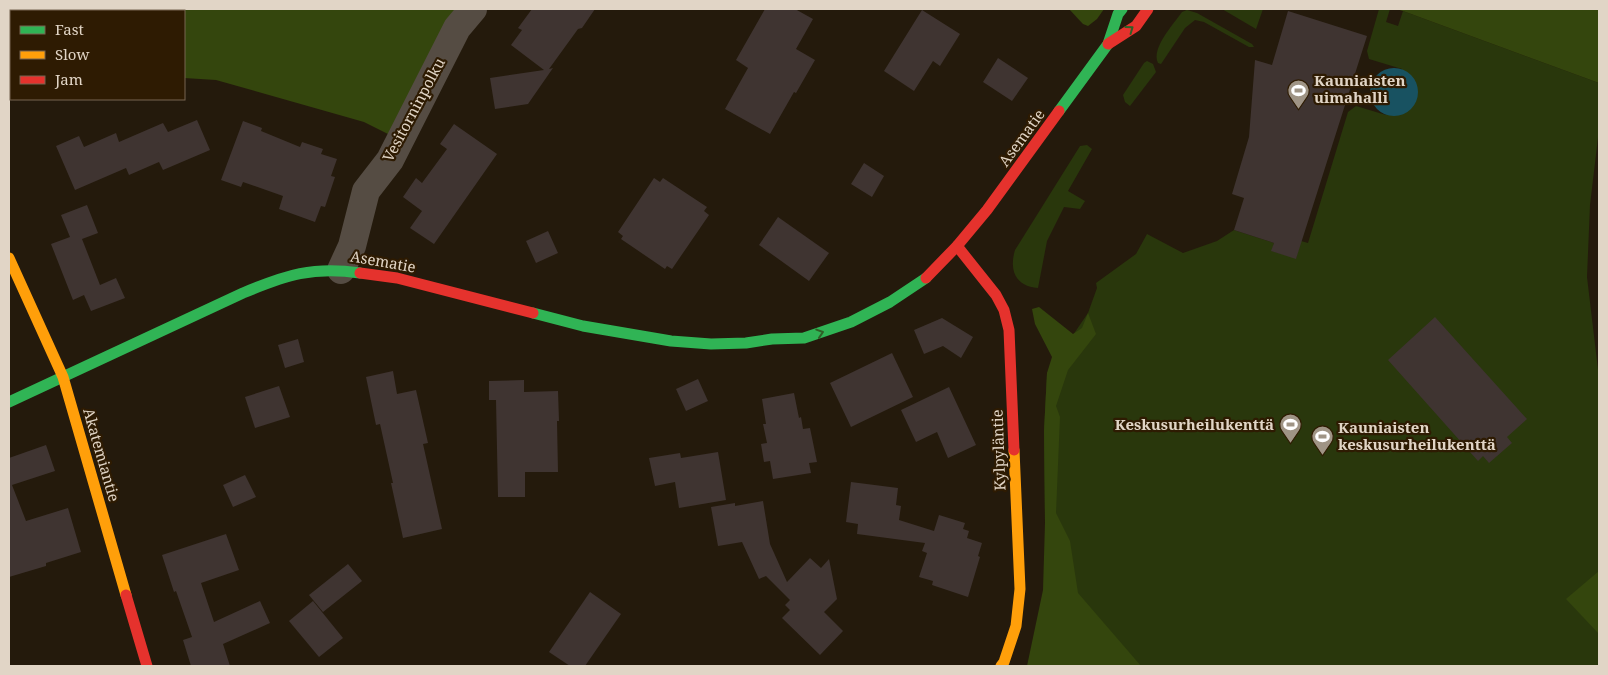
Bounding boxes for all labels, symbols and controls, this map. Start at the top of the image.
legend [10,10,185,100]
text: Fast [55,19,84,39]
one-way arrow [1124,26,1134,35]
text: Slow [55,44,89,64]
street label: Vesitorninpolku [377,54,449,165]
text: Jam [54,69,83,89]
place label: Kauniaisten uimahalli [1314,70,1405,107]
sports icon: Kauniaisten uimahalli [1286,78,1310,109]
street label: Asematie [994,105,1049,170]
street label: Asematie [349,245,417,277]
one-way arrow [815,328,824,338]
street label: Akatemiantie [79,406,125,504]
street label: Kylpyläntie [987,409,1009,491]
sports icon: Keskusurheilukenttä [1278,413,1302,444]
place label: Keskusurheilukenttä [1115,414,1274,434]
place label: Kauniaisten keskusurheilukenttä [1338,417,1496,454]
sports icon: Kauniaisten keskusurheilukenttä [1310,425,1334,456]

